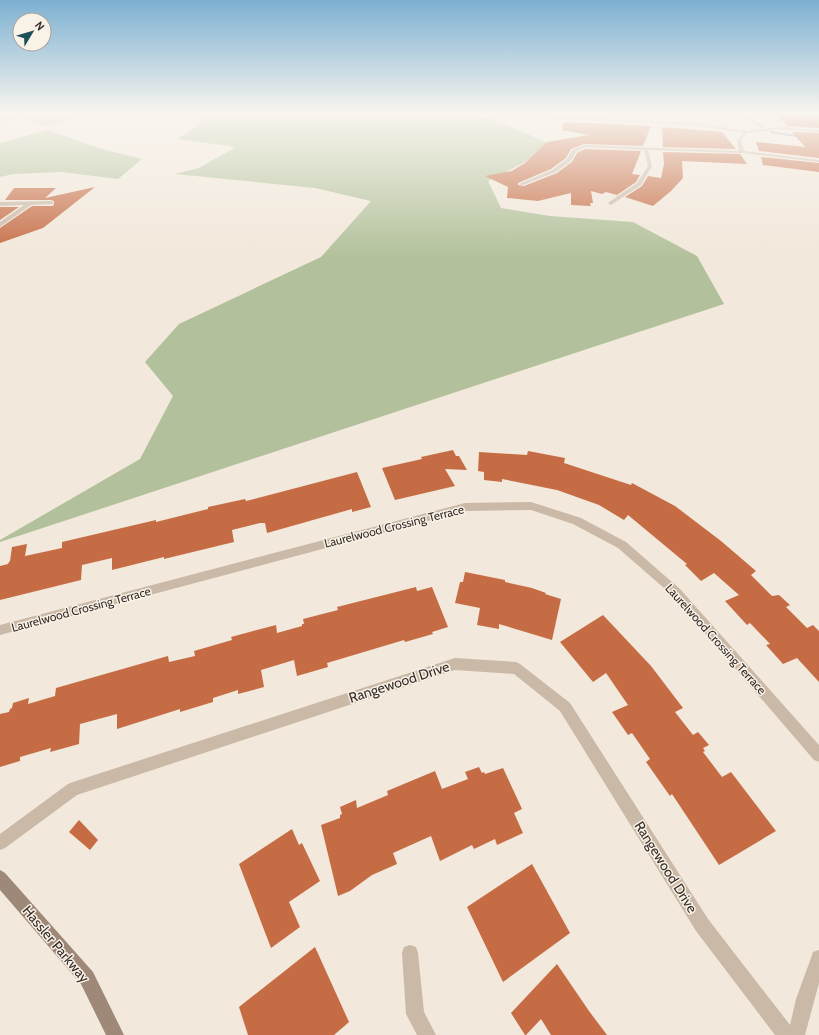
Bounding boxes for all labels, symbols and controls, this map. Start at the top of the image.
north arrow [12,12,52,52]
text: N [32,18,48,33]
street label: Laurelwood Crossing Terrace [323,501,465,551]
street label: Laurelwood Crossing Terrace [662,581,770,697]
street label: Laurelwood Crossing Terrace [10,583,152,635]
street label: Rangewood Drive [346,657,452,707]
street label: Rangewood Drive [631,818,701,916]
street label: Hassler Parkway [19,902,93,986]

